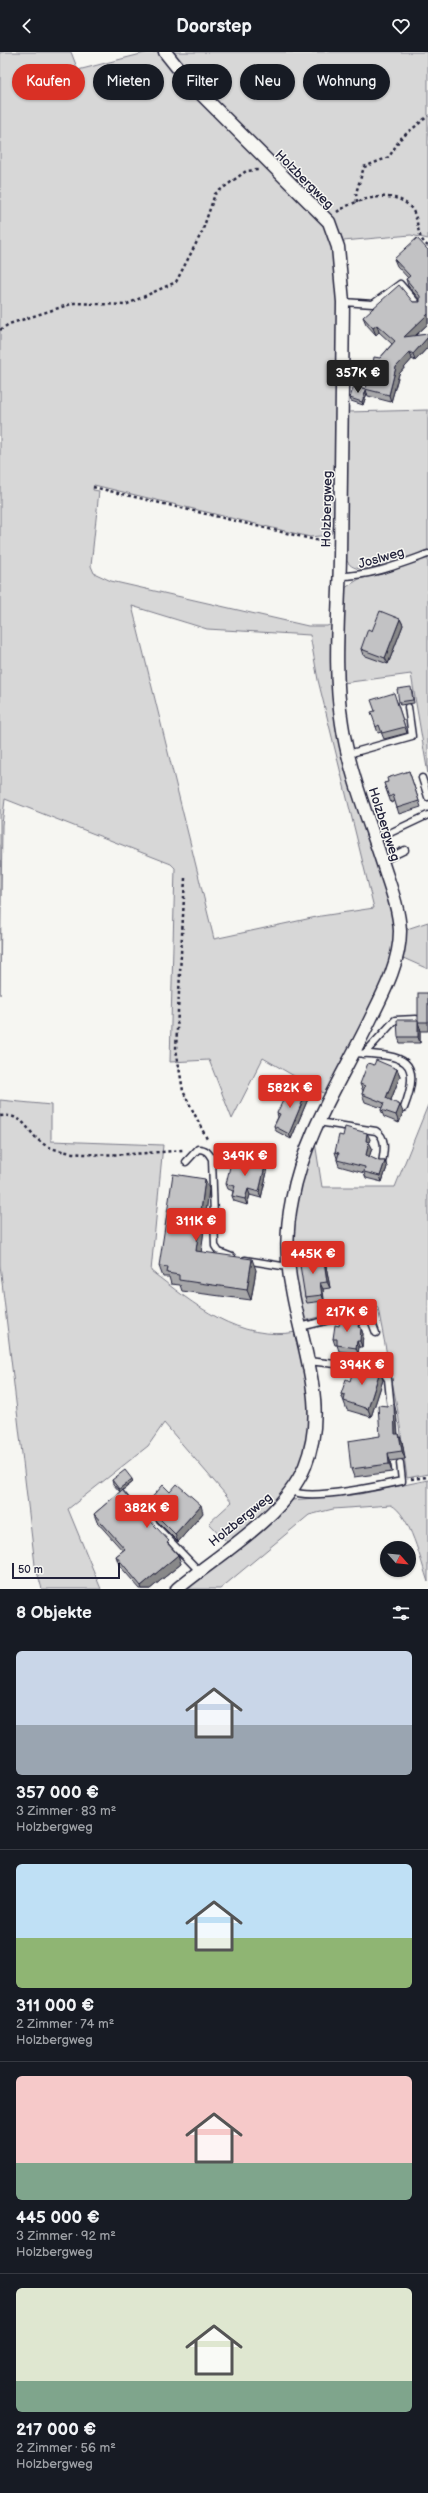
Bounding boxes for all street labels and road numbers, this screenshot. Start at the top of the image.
street label: Holzbergweg [271,147,337,213]
street label: Holzbergweg [318,470,336,548]
street label: Joslweg [356,544,406,572]
street label: Holzbergweg [365,785,404,863]
street label: Holzbergweg [206,1489,276,1550]

